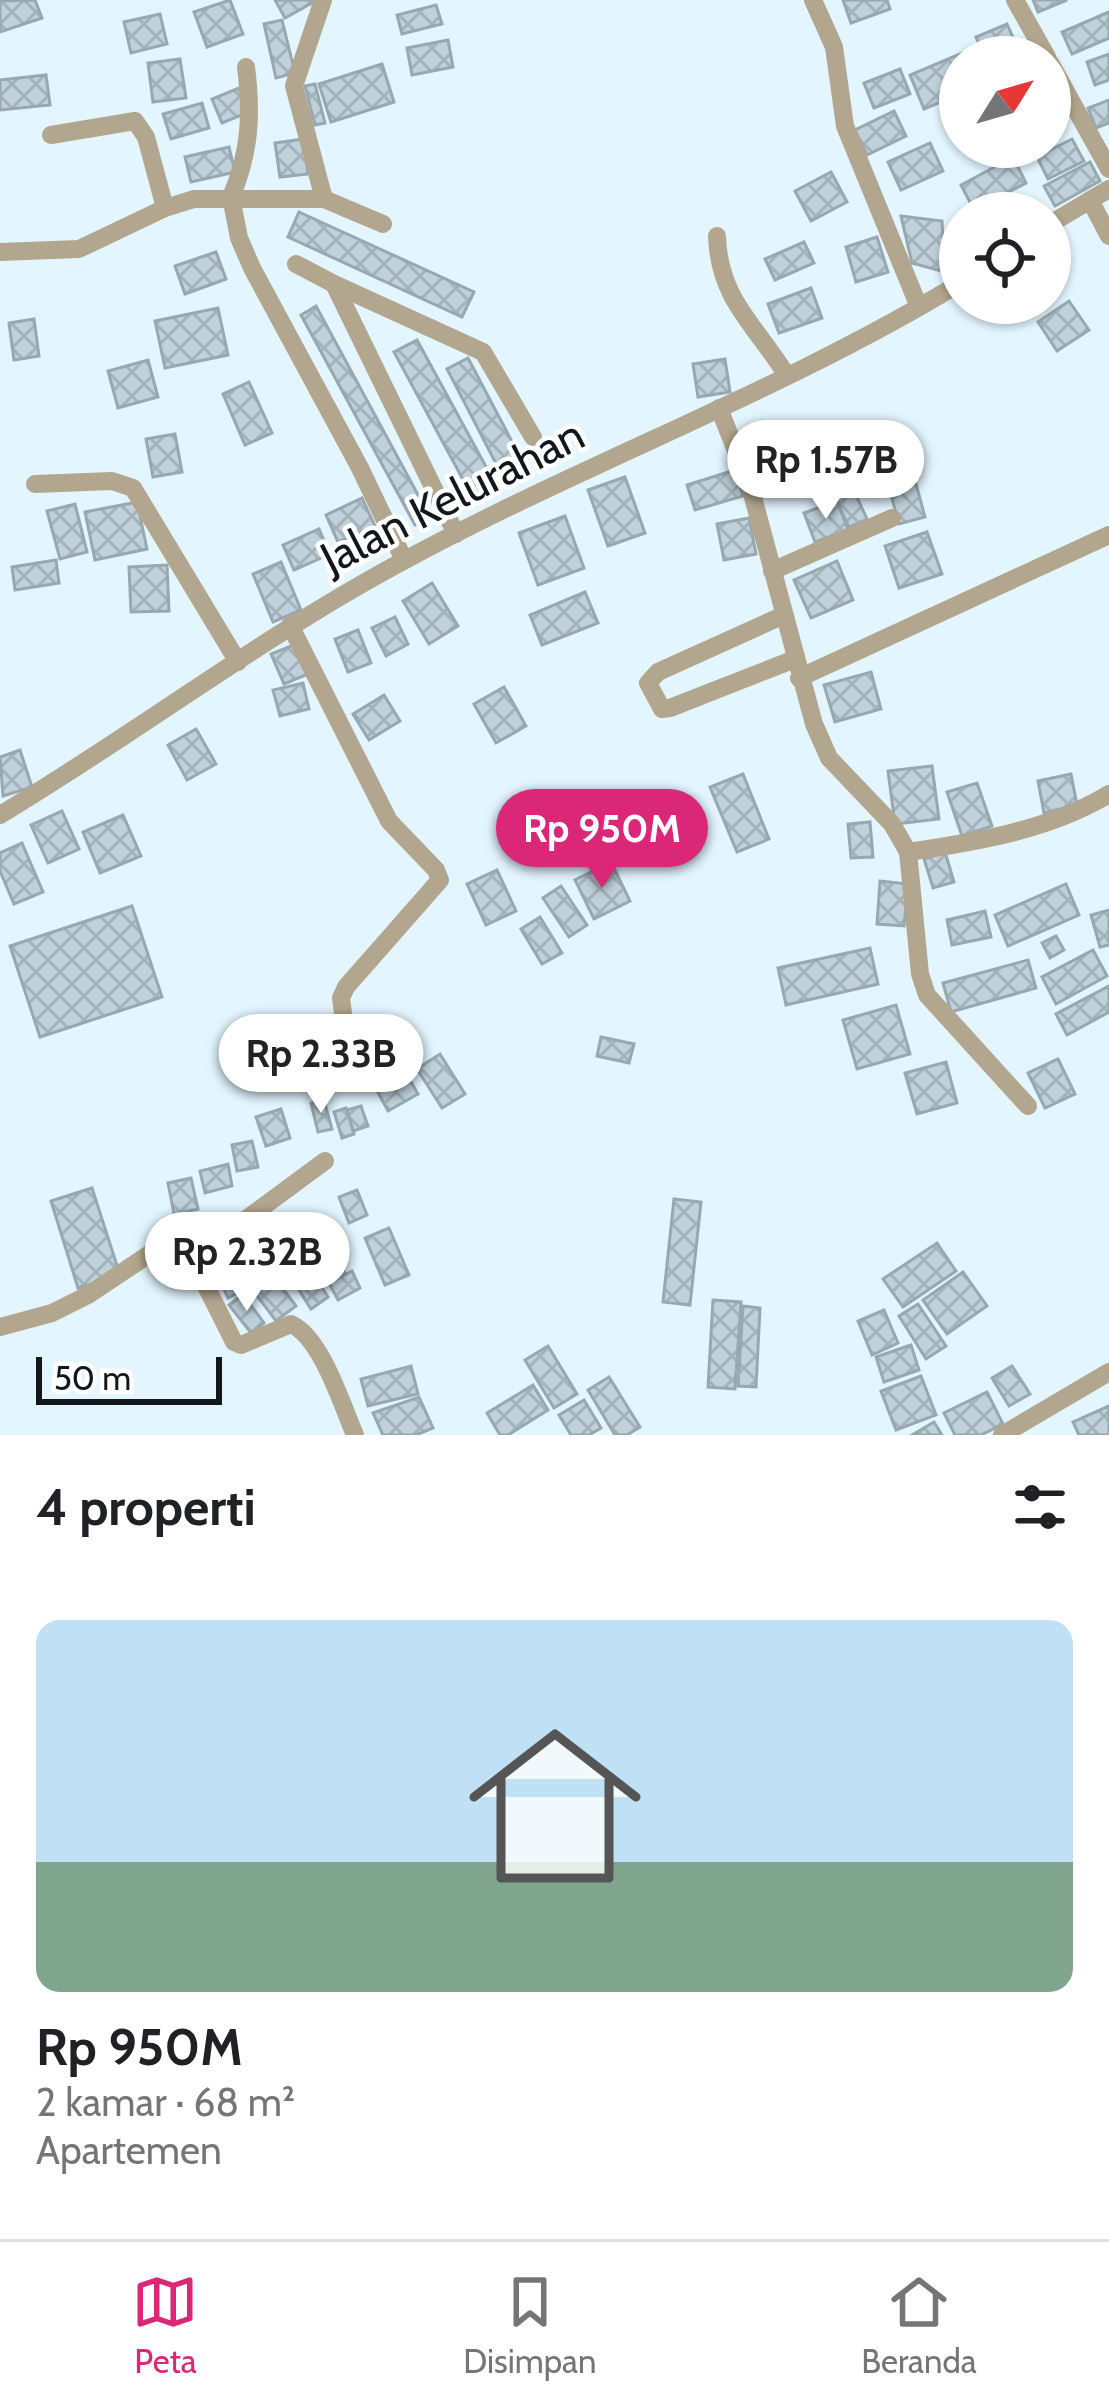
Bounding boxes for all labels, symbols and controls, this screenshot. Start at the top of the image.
north arrow [939,36,1071,168]
map controls [939,36,1071,324]
button: locate [939,192,1071,324]
street label: Jalan Kelurahan [311,407,593,586]
pin: Rp 1.57B [702,420,950,522]
text: Rp 1.57B [754,435,898,483]
pin: Rp 950M [491,789,713,891]
text: Rp 950M [523,804,681,852]
pin: Rp 2.33B [197,1014,445,1116]
text: Rp 2.33B [246,1029,396,1077]
pin: Rp 2.32B [123,1212,371,1314]
text: Rp 2.32B [172,1227,322,1275]
scale bar [36,1351,222,1404]
text: 50 m [54,1358,131,1398]
icon: filters [1007,1474,1073,1540]
text: 4 properti [36,1476,256,1538]
icon: home [447,1698,663,1914]
text: Rp 950M [36,2016,243,2078]
text: 2 kamar · 68 m² [36,2078,295,2126]
text: Apartemen [36,2126,222,2174]
tab: Peta [132,2269,198,2381]
tab: Disimpan [463,2269,596,2381]
tab: Beranda [861,2269,977,2381]

